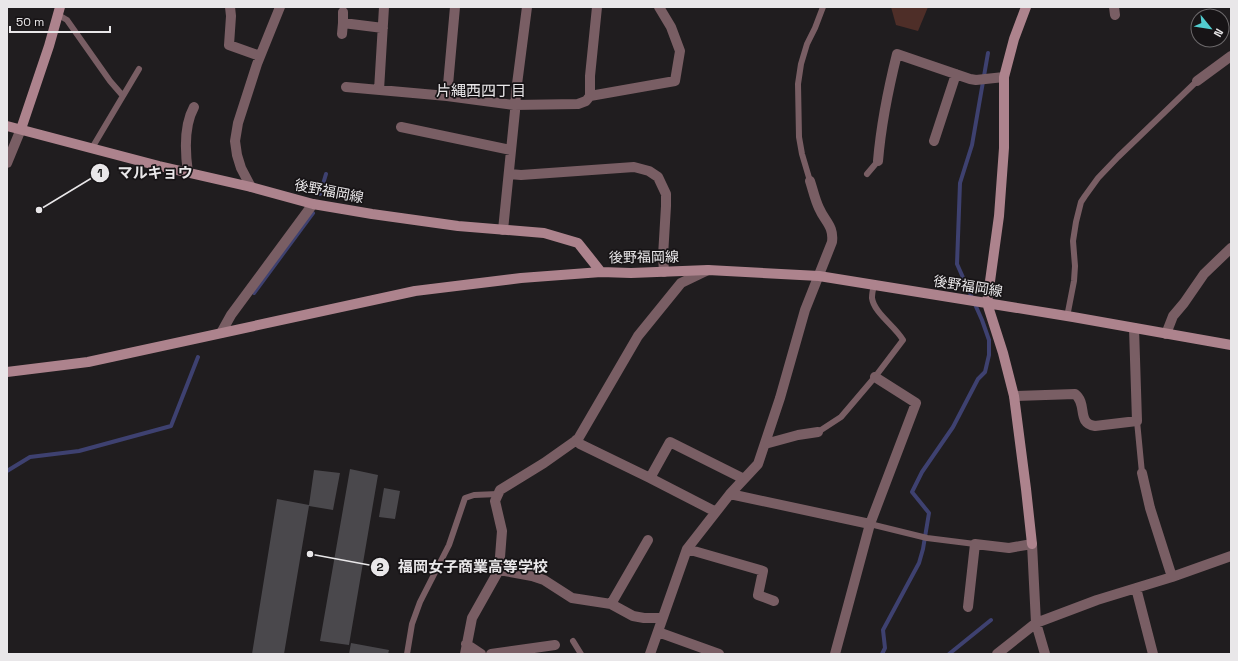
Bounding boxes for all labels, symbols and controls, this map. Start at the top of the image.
scale bar [10,8,110,34]
north arrow [1190,8,1230,48]
text: 50 m [16,14,44,30]
text: N [1211,26,1227,40]
district label: 片縄西四丁目 [436,81,526,100]
callout: マルキョウ [90,159,201,186]
text: マルキョウ [117,163,193,182]
text: 1 [97,165,103,181]
street label: 後野福岡線 [293,175,365,207]
street label: 後野福岡線 [609,247,679,267]
street label: 後野福岡線 [932,272,1004,300]
callout: 福岡女子商業高等学校 [370,554,556,581]
text: 福岡女子商業高等学校 [397,557,548,576]
text: 2 [376,559,384,575]

